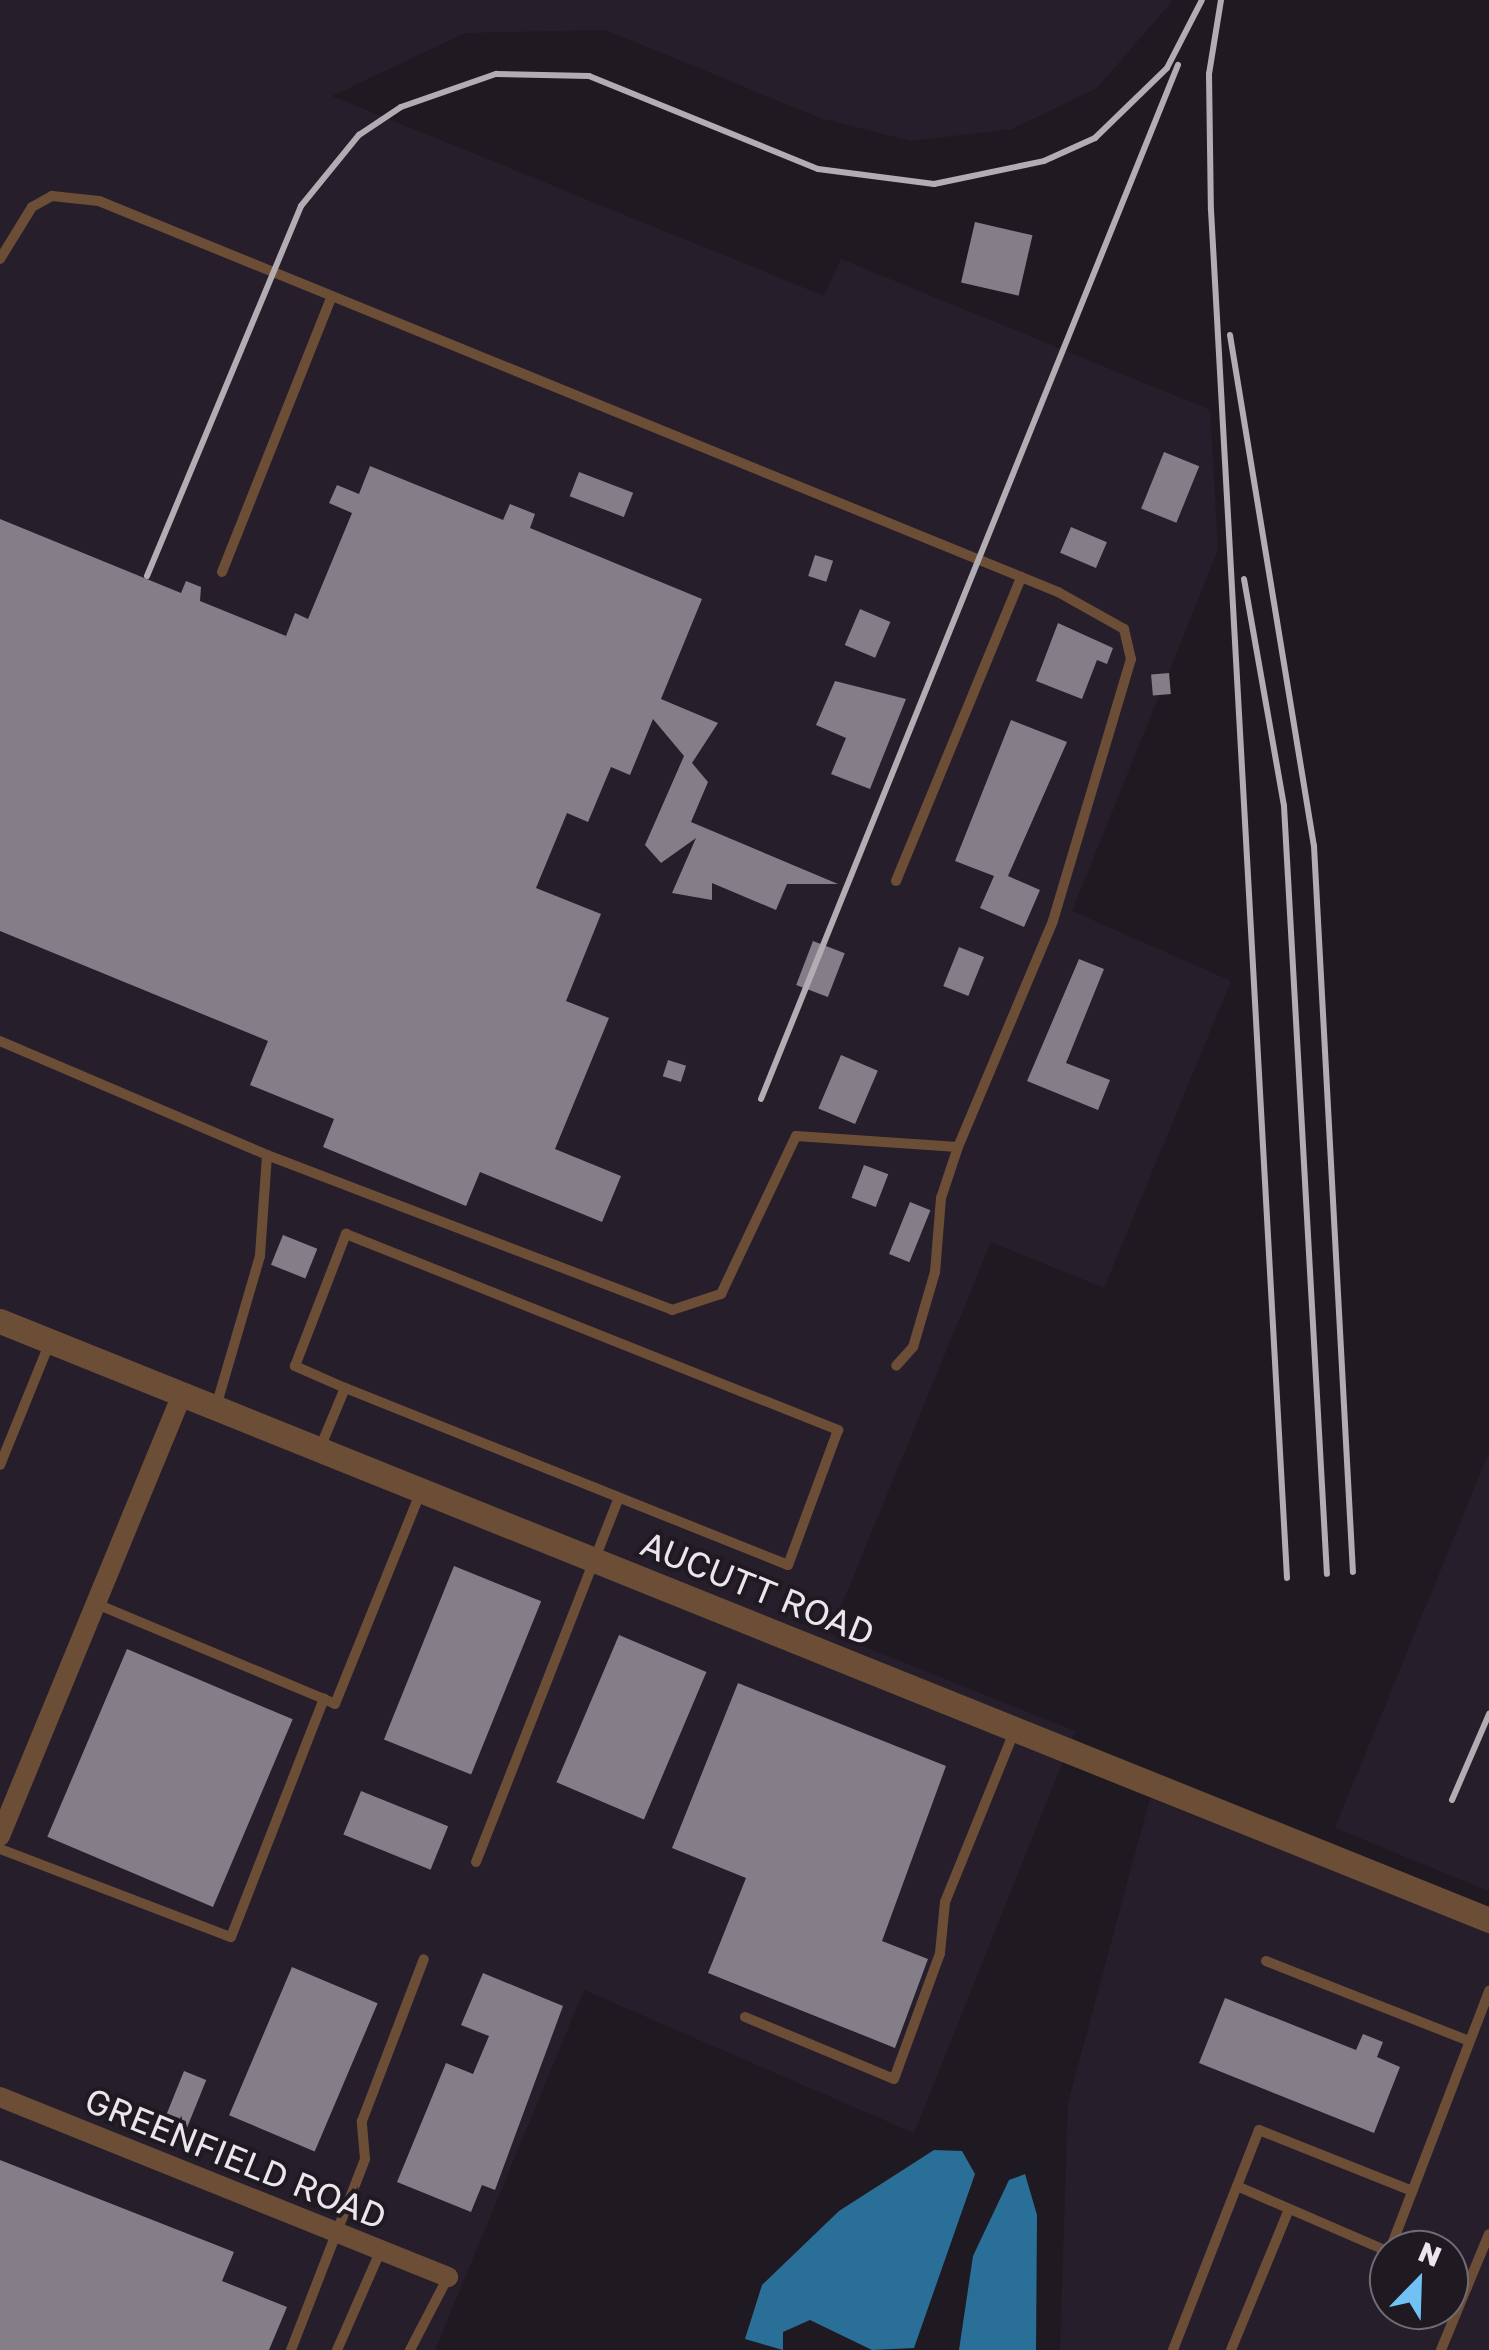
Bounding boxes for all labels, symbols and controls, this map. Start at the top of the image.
street label: AUCUTT ROAD [635,1522,881,1654]
street label: GREENFIELD ROAD [79,2078,393,2238]
north arrow [1369,2230,1469,2330]
text: N [1414,2234,1446,2273]

